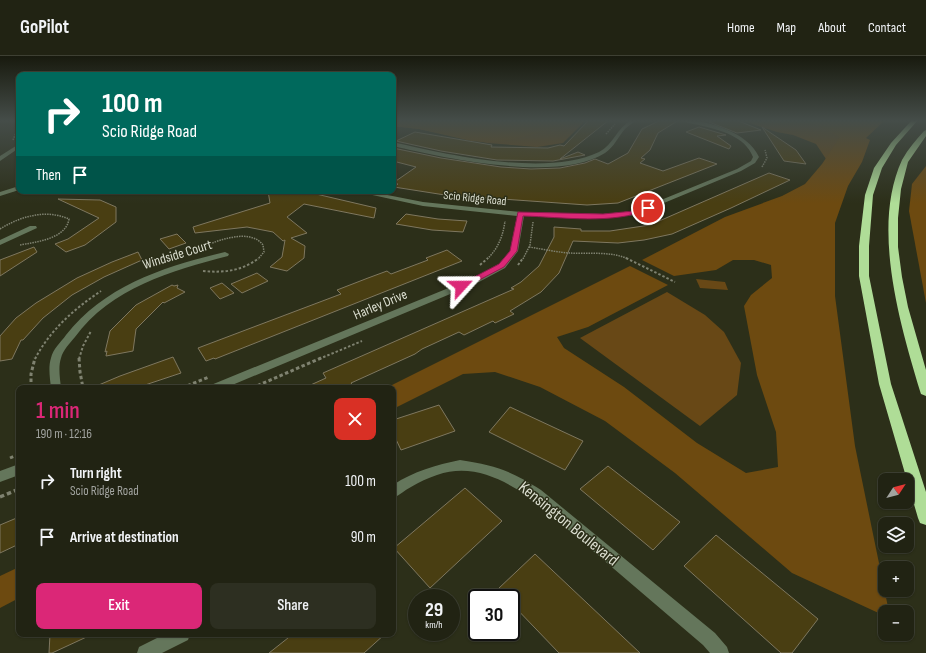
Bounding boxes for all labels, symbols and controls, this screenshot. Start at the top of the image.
text: GoPilot [20,16,69,39]
text: Home [727,19,755,36]
text: Map [777,19,796,36]
text: About [818,19,846,36]
text: Contact [868,19,906,36]
text: 100 m [102,87,163,120]
icon: right [36,88,88,140]
text: Scio Ridge Road [102,121,197,142]
icon: arrive [69,164,91,186]
text: Then [36,166,61,185]
street label: Scio Ridge Road [443,188,507,209]
pin [631,191,665,225]
icon: arrive [637,197,659,219]
street label: Windside Court [140,236,214,273]
position arrow [440,265,482,307]
street label: Harley Drive [351,286,410,323]
text: 1 min [36,396,80,425]
button: close [334,398,376,440]
text: 190 m · 12:16 [36,426,92,442]
text: Turn right [70,464,122,483]
icon: right [36,470,58,492]
text: 100 m [345,472,376,491]
north arrow [878,473,914,509]
map controls [878,473,914,641]
street label: Kensington Boulevard [514,477,622,570]
text: Scio Ridge Road [70,483,139,499]
button: layers [878,517,914,553]
icon: arrive [36,526,58,548]
text: Arrive at destination [70,528,179,547]
text: 90 m [351,528,376,547]
button: + [878,561,914,597]
button: Exit [36,583,202,629]
button: Share [210,583,376,629]
speed limit sign: 30 [468,589,520,641]
text: 29 [425,598,443,622]
button: − [878,605,914,641]
text: km/h [425,619,443,631]

